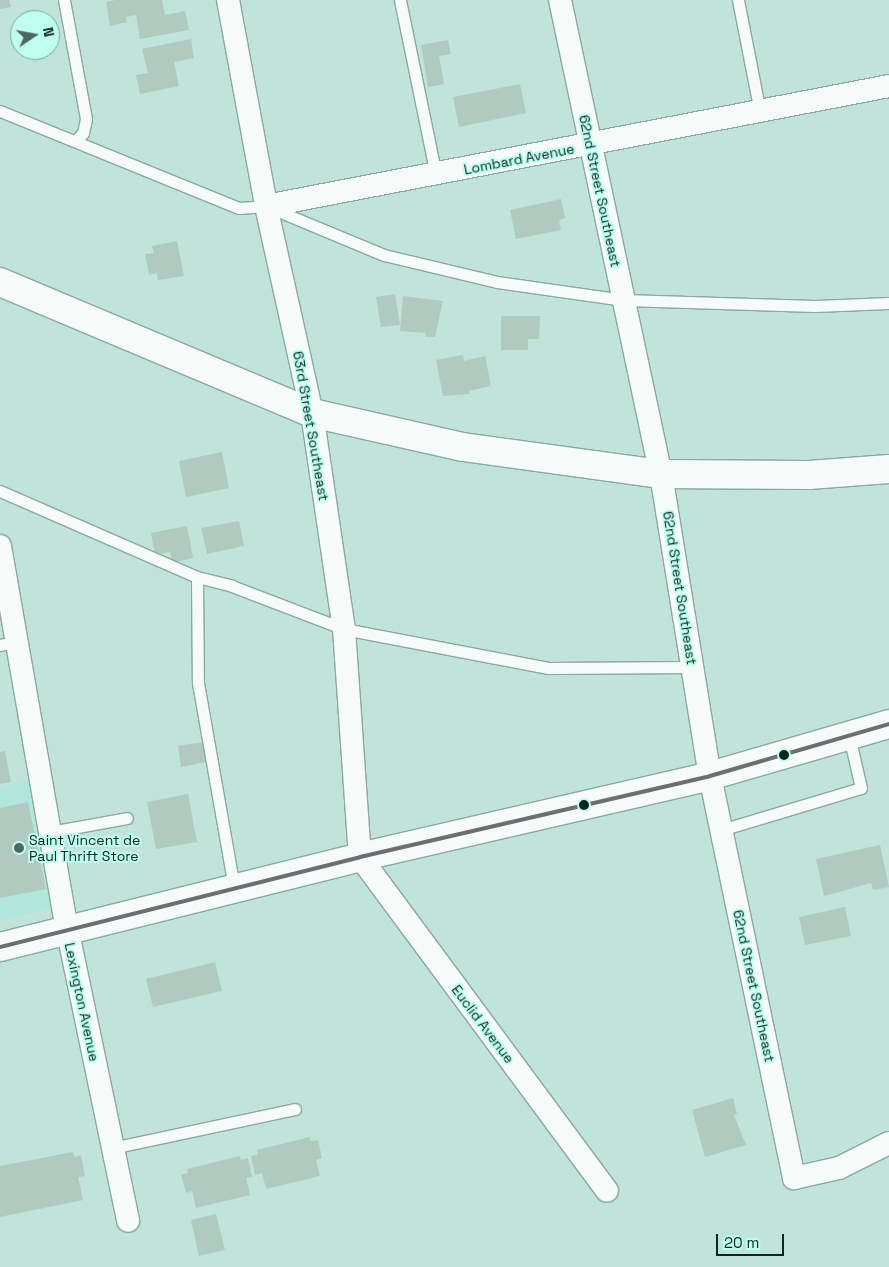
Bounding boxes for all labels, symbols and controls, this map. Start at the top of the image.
north arrow [10,10,60,60]
text: N [39,26,58,39]
street label: 62nd Street Southeast [576,113,624,269]
street label: Lombard Avenue [462,140,576,178]
street label: 63rd Street Southeast [290,350,332,502]
street label: 62nd Street Southeast [660,510,700,666]
unlabelled marker [779,750,789,760]
unlabelled marker [579,800,589,810]
place label: Saint Vincent de Paul Thrift Store [29,832,141,864]
marker: Saint Vincent de Paul Thrift Store [13,842,25,854]
street label: 62nd Street Southeast [730,908,778,1064]
street label: Lexington Avenue [61,941,103,1063]
street label: Euclid Avenue [448,982,518,1066]
scale bar [719,1224,786,1256]
text: 20 m [724,1233,759,1252]

